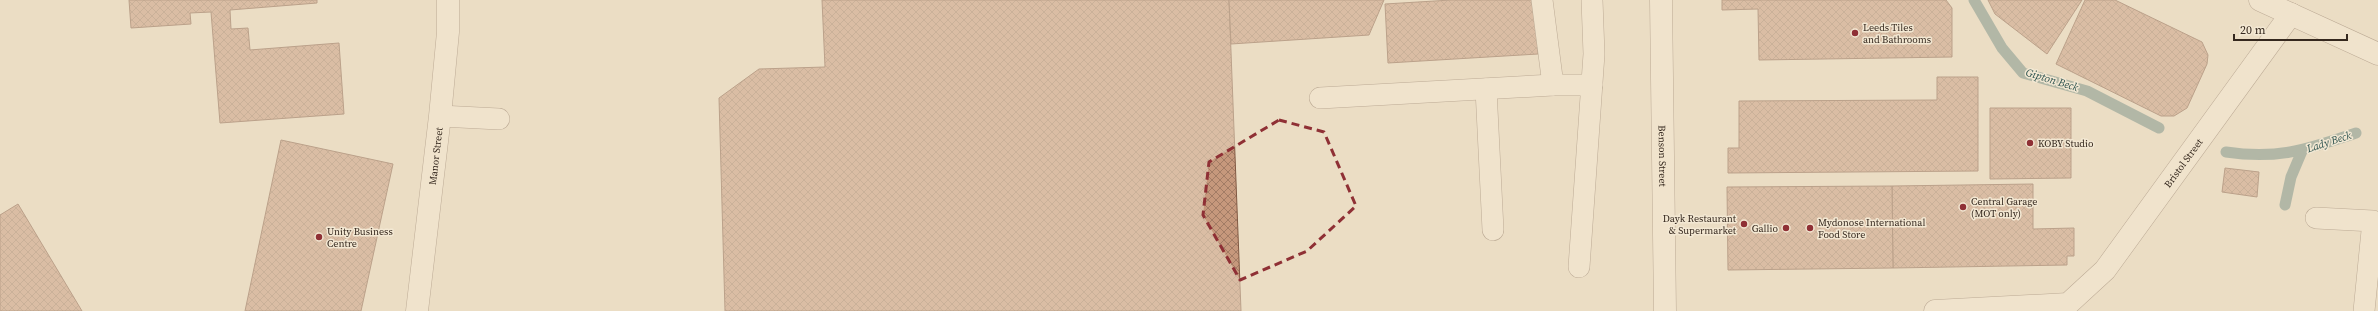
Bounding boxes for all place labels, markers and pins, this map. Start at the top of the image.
place label: Leeds Tiles and Bathrooms [1863,21,1931,46]
marker: Leeds Tiles and Bathrooms [1850,28,1860,38]
place label: KOBY Studio [2038,137,2094,150]
marker: KOBY Studio [2025,138,2035,148]
place label: Central Garage (MOT only) [1971,195,2037,220]
marker: Central Garage (MOT only) [1958,202,1968,212]
place label: Dayk Restaurant & Supermarket [1663,212,1737,237]
place label: Mydonose International Food Store [1818,216,1925,241]
marker: Dayk Restaurant & Supermarket [1739,219,1749,229]
place label: Gallio [1752,222,1779,235]
marker: Gallio [1781,223,1791,233]
marker: Mydonose International Food Store [1805,223,1815,233]
place label: Unity Business Centre [327,225,393,250]
marker: Unity Business Centre [314,232,324,242]

